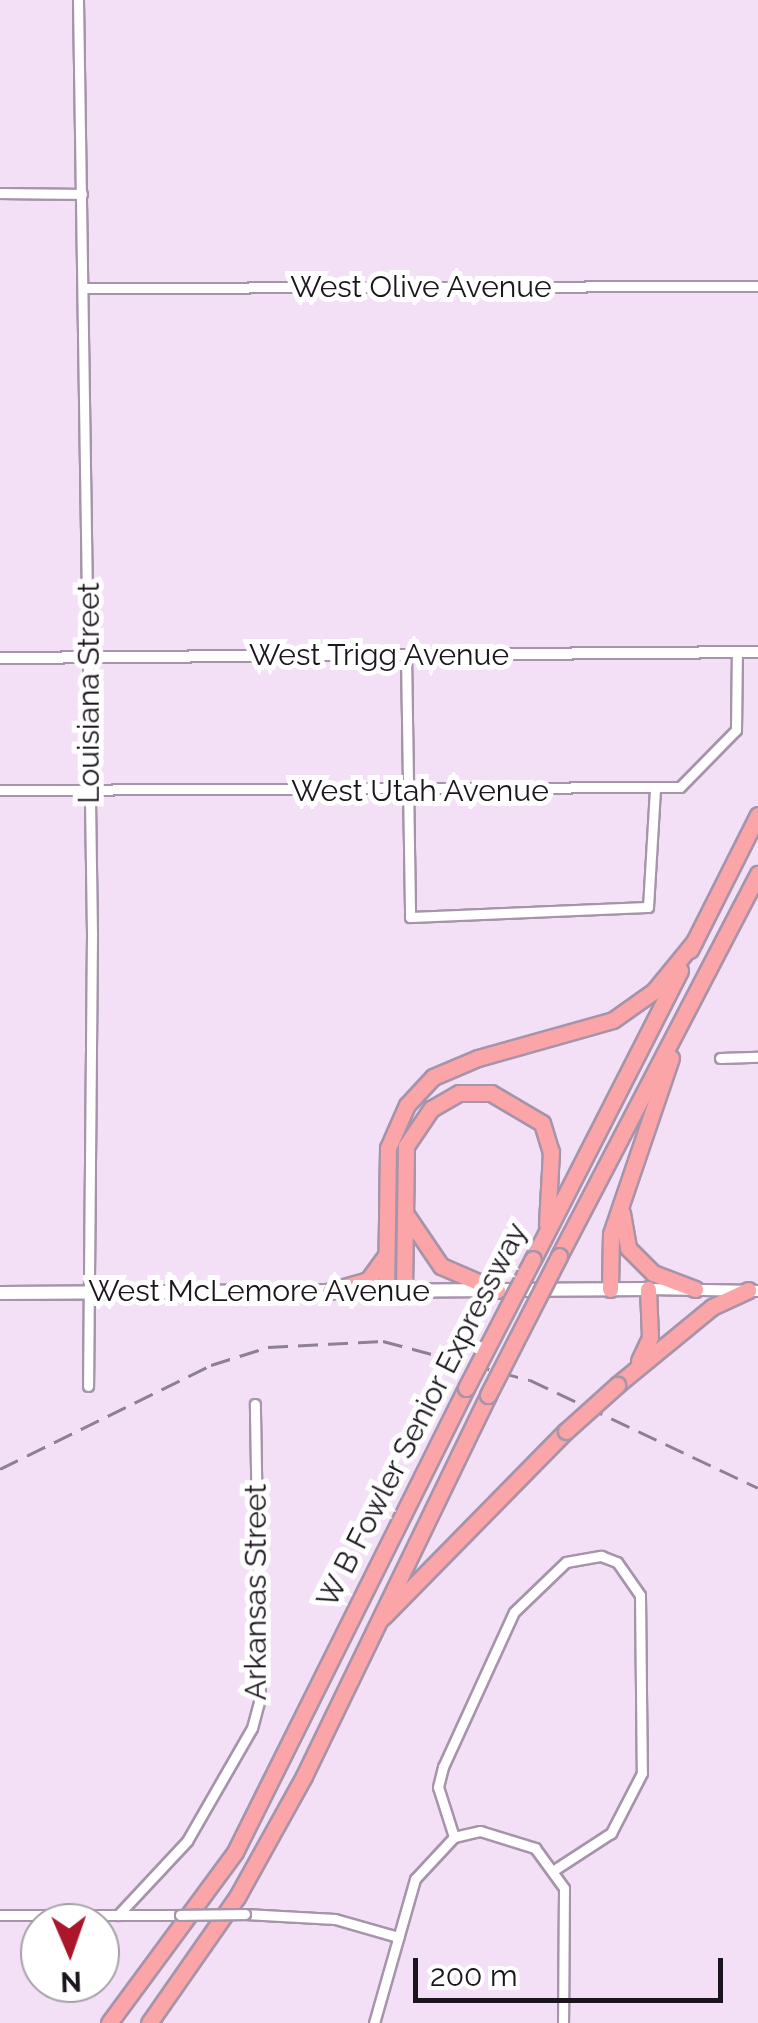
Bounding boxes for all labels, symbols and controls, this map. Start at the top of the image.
street label: West Olive Avenue [290,269,552,305]
street label: Louisiana Street [71,582,107,804]
street label: West Trigg Avenue [248,637,510,673]
street label: West Utah Avenue [291,773,549,809]
street label: W B Fowler Senior Expressway [309,1216,535,1614]
street label: West McLemore Avenue [88,1273,430,1309]
street label: Arkansas Street [238,1484,274,1700]
north arrow [20,1903,120,2003]
scale bar [418,1938,728,2000]
text: 200 m [430,1958,518,1993]
text: N [60,1965,82,1998]

